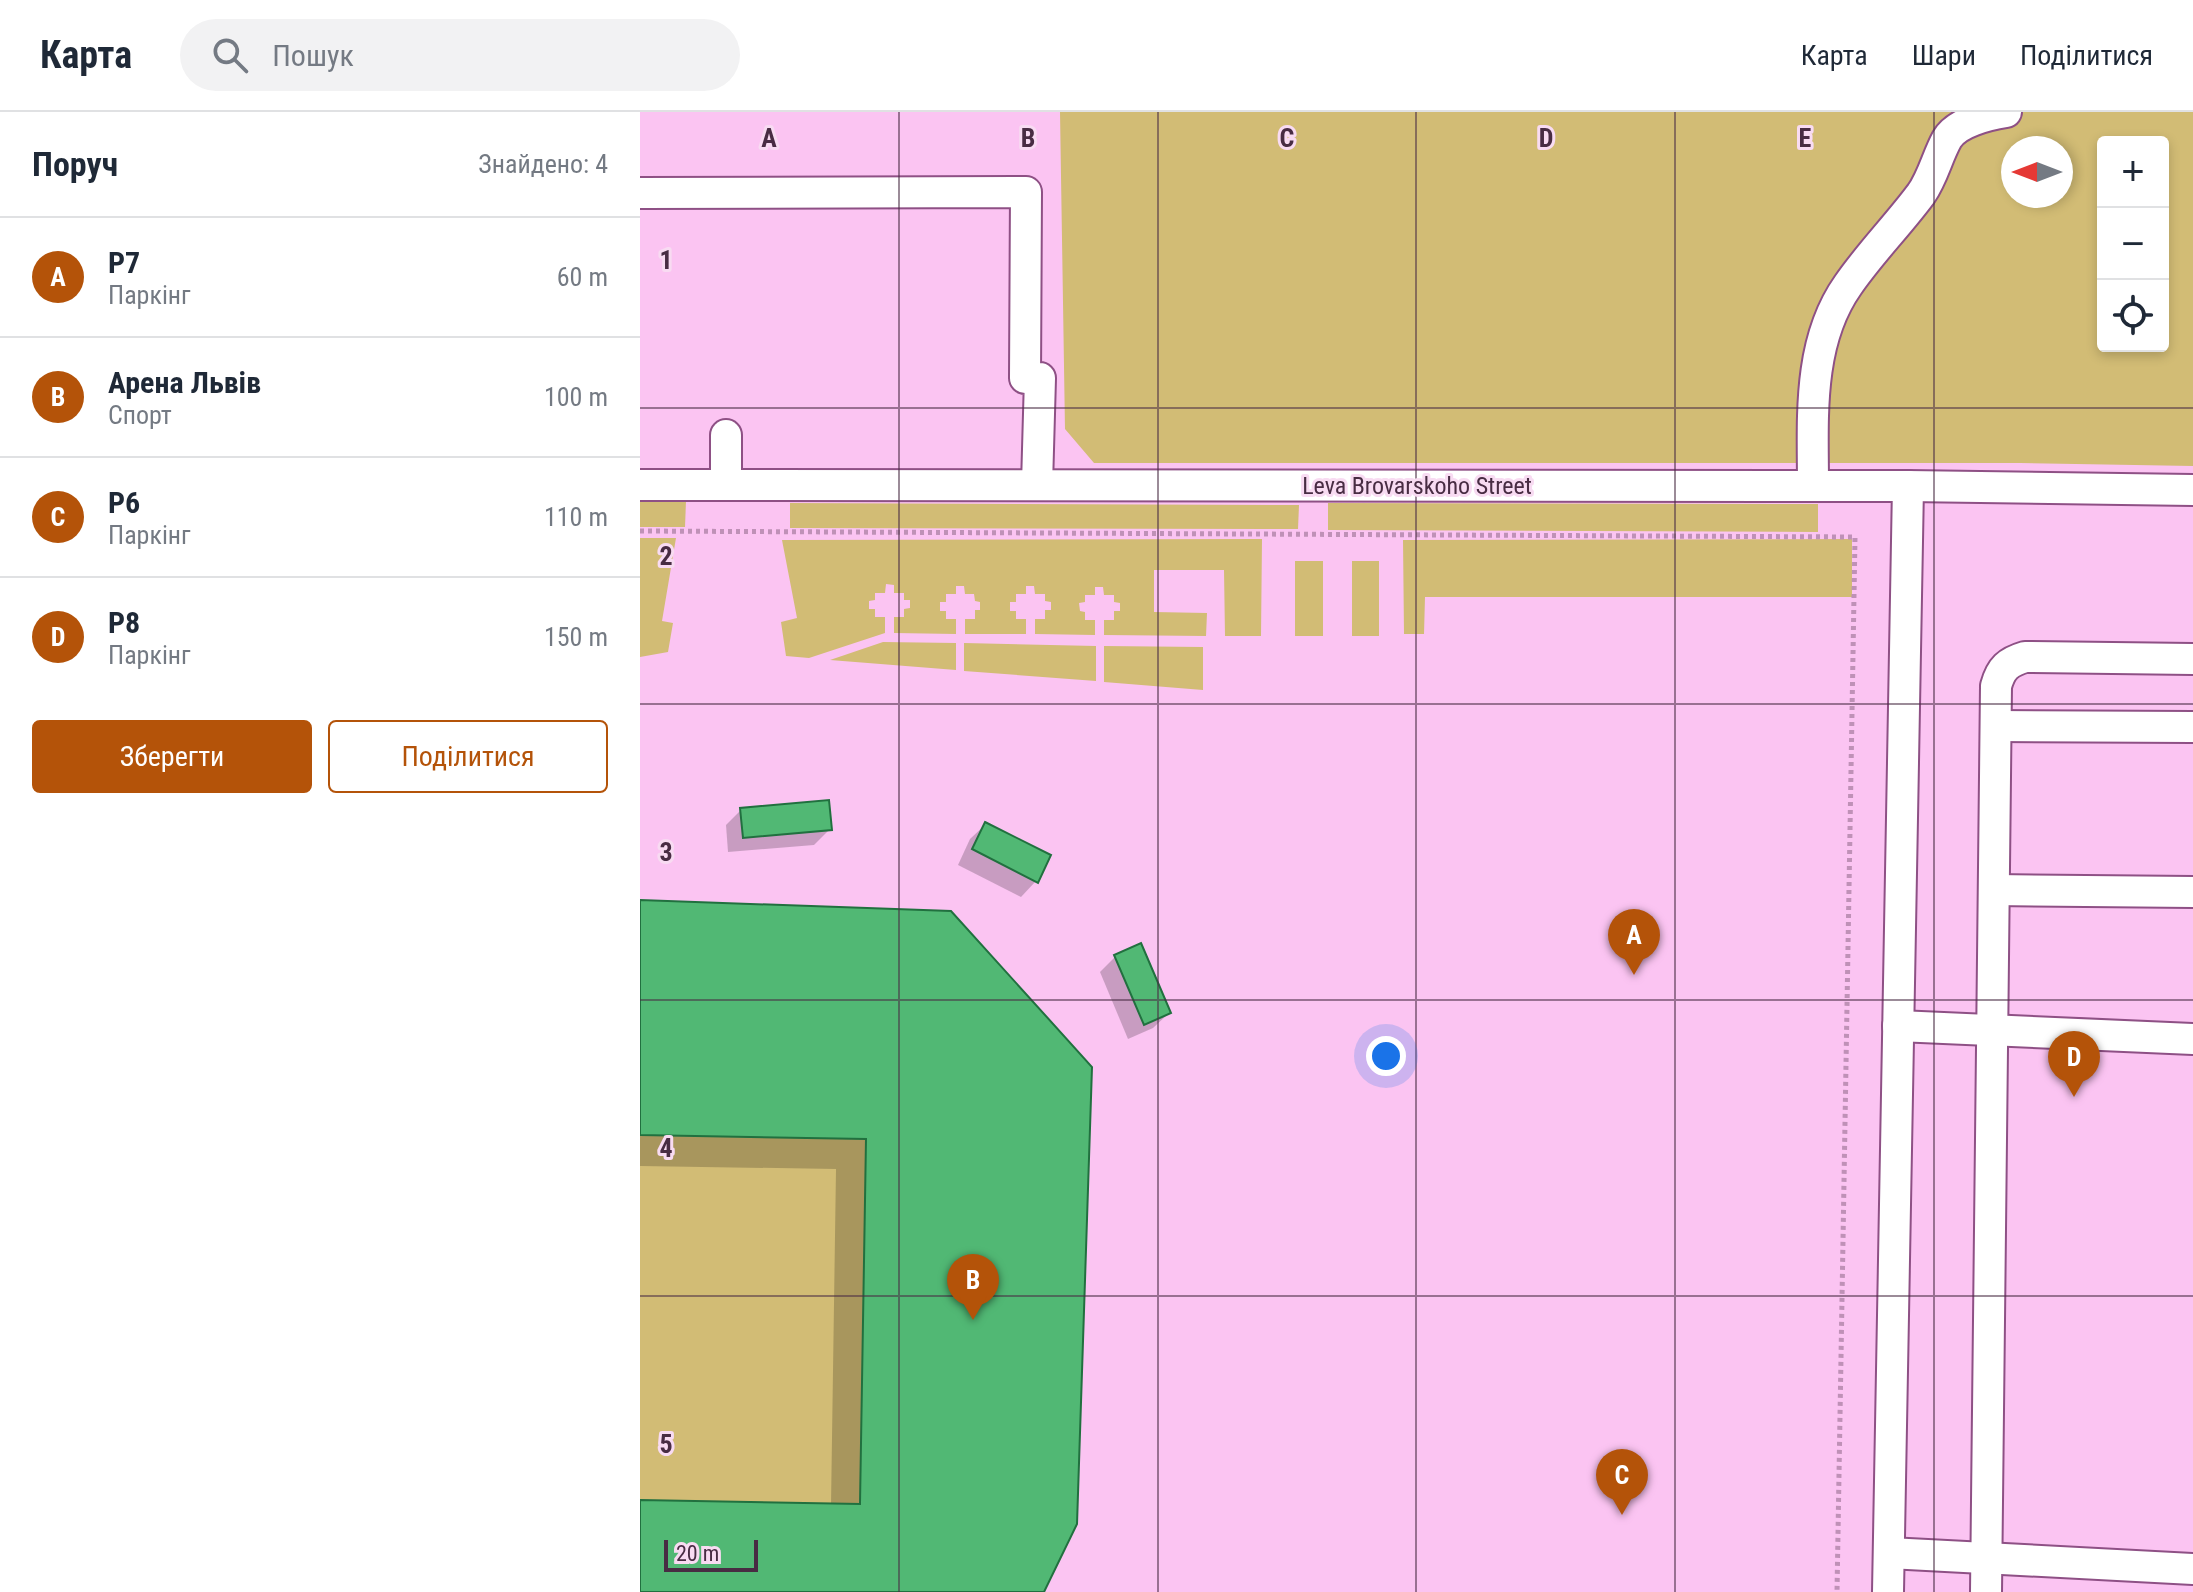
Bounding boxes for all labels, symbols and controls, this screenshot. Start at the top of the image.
search box [180,19,740,91]
text: Карта [40,33,132,77]
icon: search [208,33,252,77]
text: Пошук [272,38,354,73]
text: Карта [1801,39,1868,72]
text: Шари [1912,39,1976,72]
text: Поділитися [2020,39,2153,72]
text: A [761,123,777,153]
text: B [1021,123,1035,153]
text: C [1280,123,1295,153]
text: D [1539,123,1553,153]
text: E [1799,123,1812,153]
north arrow [2001,136,2073,208]
map controls [2097,136,2169,352]
button: + [2097,136,2169,208]
text: Поруч [32,144,118,184]
text: Знайдено: 4 [478,149,608,179]
button: − [2097,208,2169,280]
text: P7 [108,245,140,280]
text: 1 [659,245,673,275]
text: A [50,262,66,292]
text: 60 m [557,262,608,292]
text: Паркінг [108,280,191,310]
button: locate [2097,280,2169,352]
text: Арена Львів [108,365,261,400]
text: B [51,382,65,412]
text: 100 m [544,382,608,412]
text: Спорт [108,400,172,430]
street label: Leva Brovarskoho Street [1302,472,1532,500]
text: P6 [108,485,140,520]
text: C [51,502,65,532]
text: 110 m [544,502,608,532]
text: Паркінг [108,520,191,550]
text: 2 [659,541,673,571]
text: P8 [108,605,140,640]
text: D [51,622,65,652]
text: 150 m [544,622,608,652]
text: Паркінг [108,640,191,670]
button: Зберегти [32,720,312,793]
button: Поділитися [328,720,608,793]
text: 3 [659,837,673,867]
pin: A [1608,909,1660,975]
pin: D [2048,1031,2100,1097]
your location [1366,1036,1406,1076]
text: 4 [659,1133,673,1163]
pin: B [947,1254,999,1320]
text: 5 [659,1429,673,1459]
pin: C [1596,1449,1648,1515]
scale bar [664,1536,758,1572]
text: 20 m [676,1541,719,1566]

